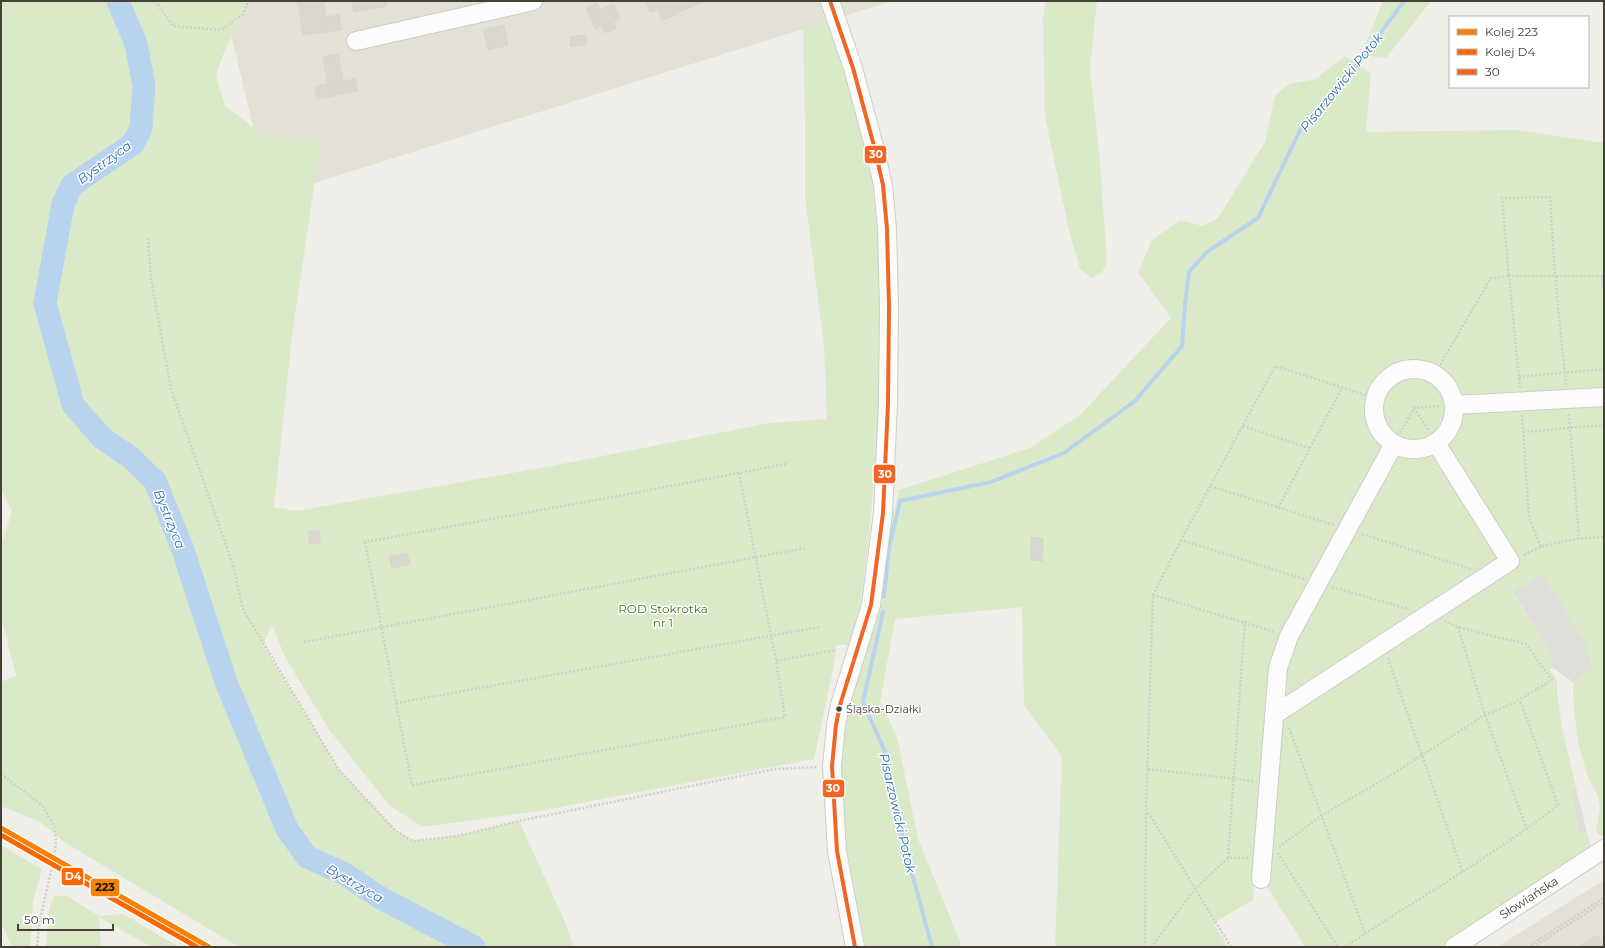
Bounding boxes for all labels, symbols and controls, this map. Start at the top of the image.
legend [1449,16,1589,88]
text: Kolej 223 [1485,24,1538,39]
water label: Pisarzowicki Potok [1296,28,1387,135]
text: Kolej D4 [1485,44,1536,59]
text: 30 [1485,64,1500,79]
water label: Bystrzyca [74,137,134,187]
line badge: 30 [864,145,887,164]
text: 30 [868,147,884,161]
line badge: 30 [873,464,896,484]
text: 30 [877,467,893,481]
water label: Bystrzyca [151,487,189,551]
park label: ROD Stokrotka nr 1 [618,601,708,630]
place label: Śląska-Działki [846,702,922,716]
marker: Śląska-Działki [834,704,844,714]
water label: Pisarzowicki Potok [876,751,920,876]
line badge: 30 [822,779,845,798]
text: 30 [825,781,841,795]
water label: Bystrzyca [324,860,386,906]
line badge: D4 [61,867,84,886]
text: D4 [65,869,82,883]
street label: Słowiańska [1497,873,1561,922]
line badge: 223 [90,878,120,897]
text: 223 [95,880,115,894]
scale bar [18,906,113,932]
text: 50 m [24,912,55,927]

